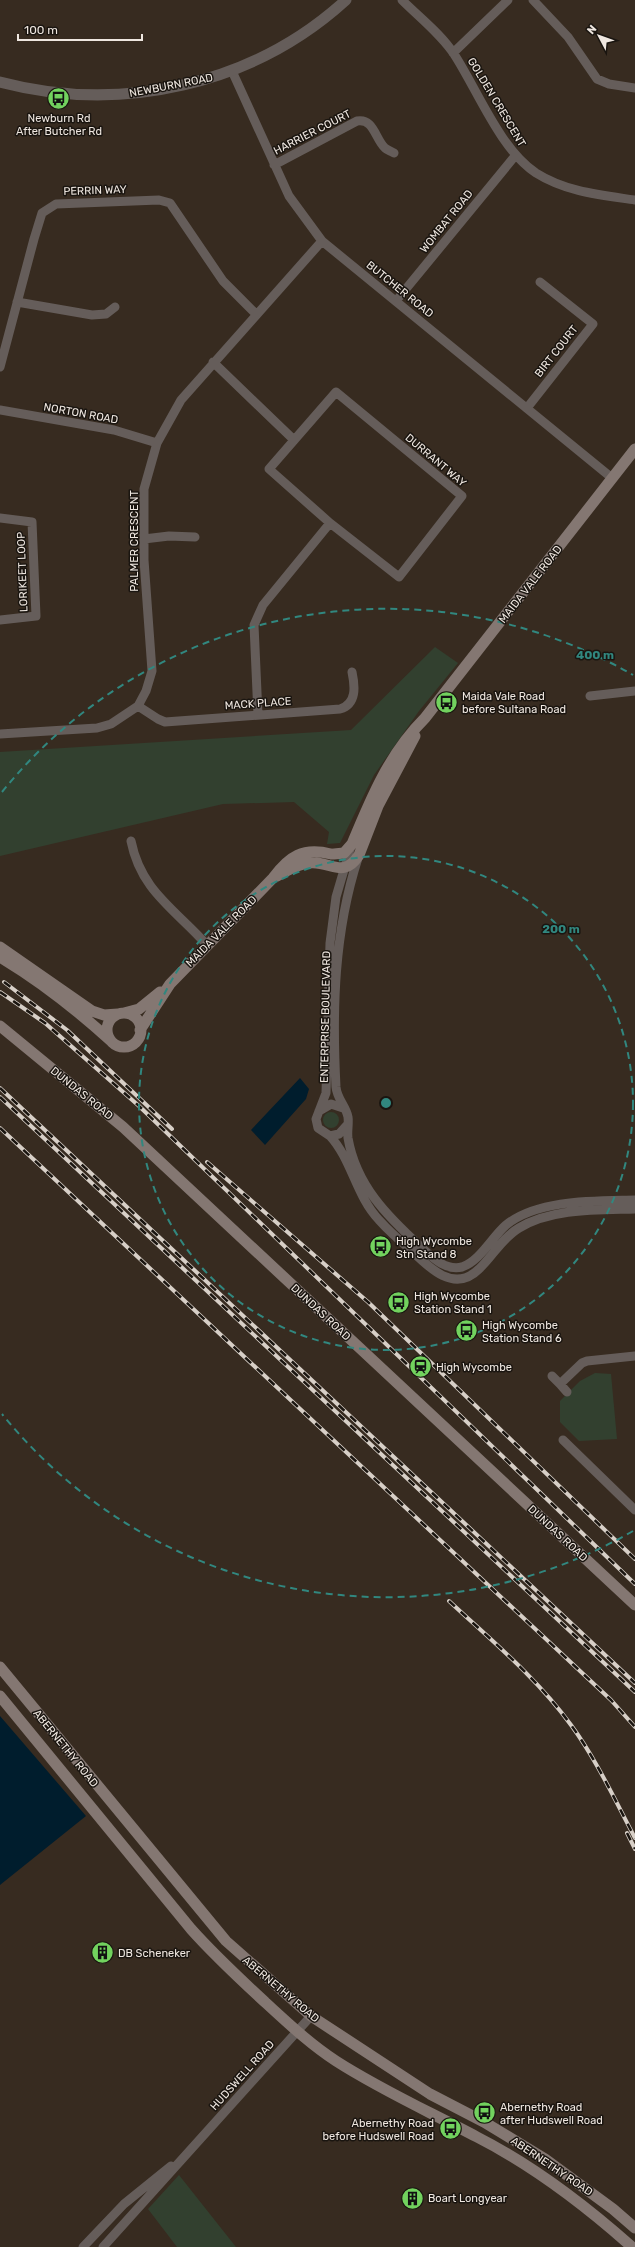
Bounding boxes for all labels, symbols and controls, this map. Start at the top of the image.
scale bar [18,16,142,42]
north arrow [579,16,619,56]
text: N [584,22,599,37]
text: 100 m [24,23,58,37]
street label: GOLDEN CRESCENT [465,55,529,150]
street label: NEWBURN ROAD [128,71,214,100]
bus stop icon: Newburn Rd After Butcher Rd [46,85,72,111]
street label: HARRIER COURT [271,107,354,158]
place label: Newburn Rd After Butcher Rd [16,112,102,138]
street label: PERRIN WAY [63,183,127,198]
street label: WOMBAT ROAD [417,187,476,255]
street label: BUTCHER ROAD [364,258,436,320]
street label: BIRT COURT [532,322,581,380]
street label: NORTON ROAD [43,401,119,426]
street label: DURRANT WAY [403,431,469,490]
street label: PALMER CRESCENT [128,490,141,592]
street label: LORIKEET LOOP [15,532,30,612]
street label: MAIDA VALE ROAD [496,543,565,626]
text: 400 m [576,648,614,662]
bus stop icon: Maida Vale Road before Sultana Road [433,689,459,715]
place label: Maida Vale Road before Sultana Road [462,690,566,716]
street label: MACK PLACE [224,695,292,712]
street label: MAIDA VALE ROAD [183,893,260,970]
text: 200 m [542,922,580,936]
street label: ENTERPRISE BOULEVARD [318,951,333,1083]
street label: DUNDAS ROAD [48,1064,116,1123]
centre of rings [379,1096,393,1110]
bus stop icon: High Wycombe Stn Stand 8 [368,1234,394,1260]
place label: High Wycombe Stn Stand 8 [396,1235,472,1261]
street label: DUNDAS ROAD [288,1281,353,1343]
bus stop icon: High Wycombe Station Stand 1 [386,1289,412,1315]
place label: High Wycombe Station Stand 1 [414,1290,492,1316]
bus stop icon: High Wycombe Station Stand 6 [454,1318,480,1344]
place label: High Wycombe Station Stand 6 [482,1319,562,1345]
station icon: High Wycombe [407,1354,433,1380]
place label: High Wycombe [436,1361,512,1374]
street label: DUNDAS ROAD [525,1502,590,1564]
street label: ABERNETHY ROAD [30,1707,101,1790]
building icon: DB Scheneker [90,1940,116,1966]
place label: DB Scheneker [118,1947,191,1960]
street label: ABERNETHY ROAD [240,1954,322,2025]
street label: HUDSWELL ROAD [208,2038,277,2113]
bus stop icon: Abernethy Road after Hudswell Road [472,2100,498,2126]
place label: Abernethy Road after Hudswell Road [500,2101,603,2127]
bus stop icon: Abernethy Road before Hudswell Road [437,2116,463,2142]
place label: Abernethy Road before Hudswell Road [323,2117,434,2143]
street label: ABERNETHY ROAD [508,2134,595,2199]
building icon: Boart Longyear [400,2185,426,2211]
place label: Boart Longyear [428,2192,508,2205]

